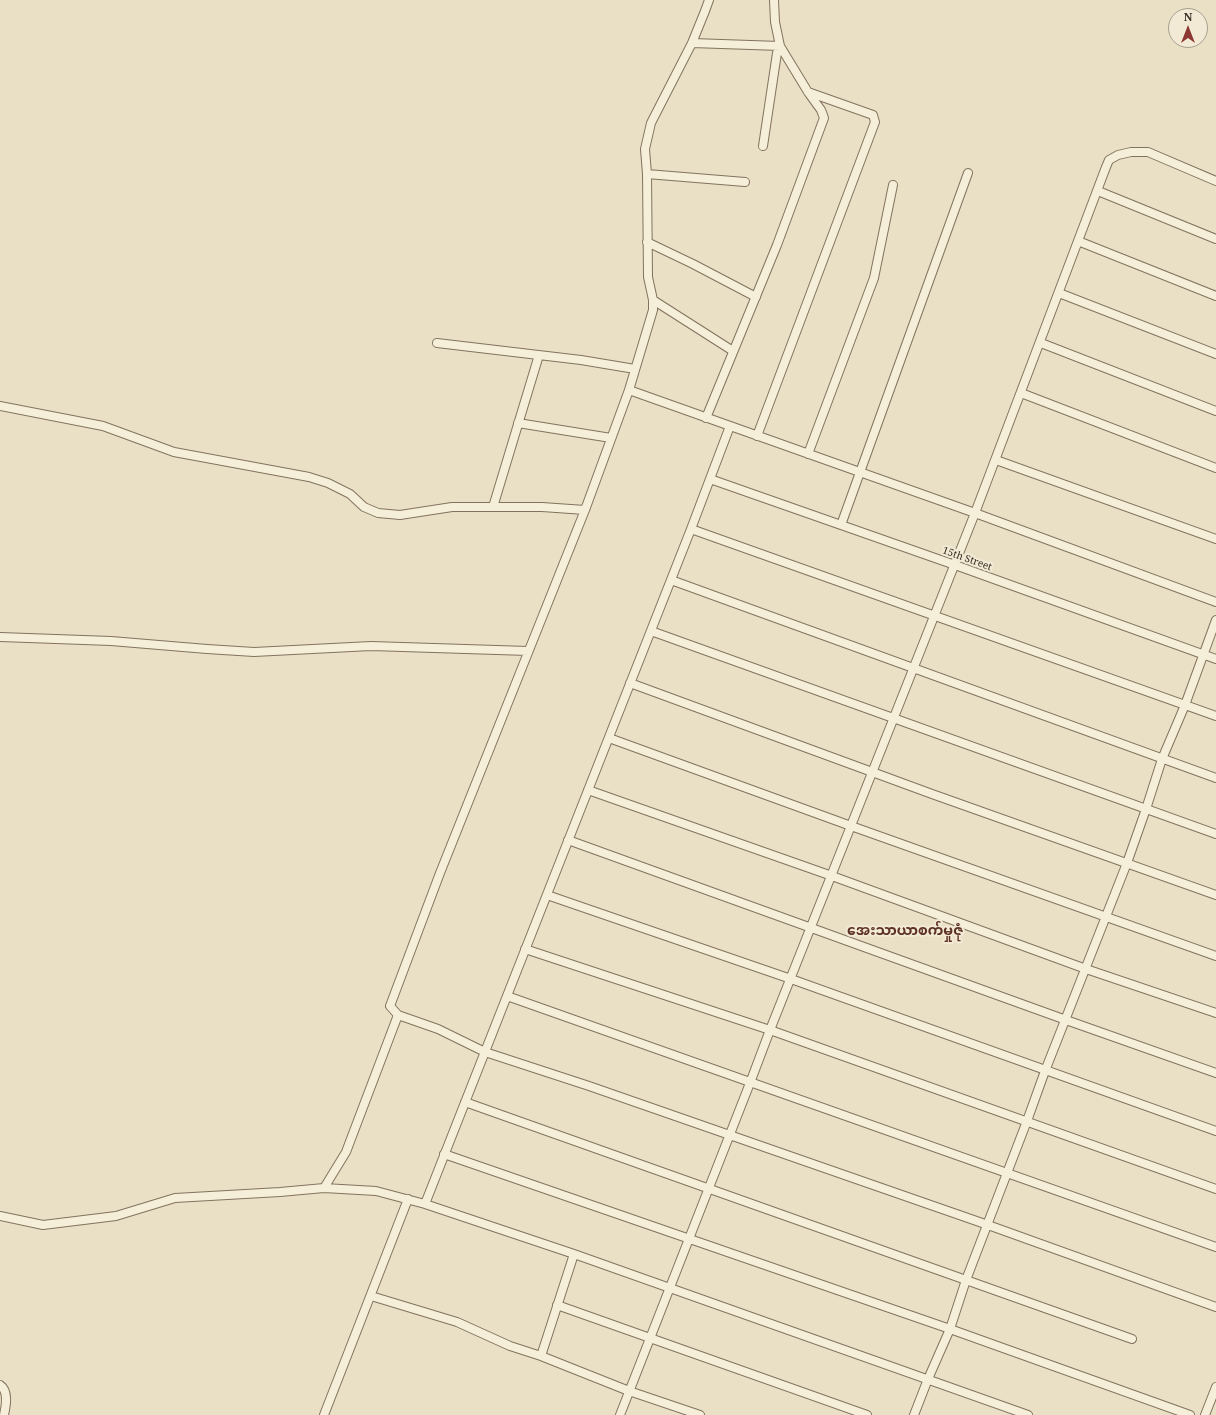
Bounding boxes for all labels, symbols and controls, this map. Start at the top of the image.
north arrow [1168,8,1208,48]
text: N [1184,9,1192,24]
street label: 15th Street [941,545,993,573]
district label: အေးသာယာစက်မှုဇုံ [847,923,963,939]

